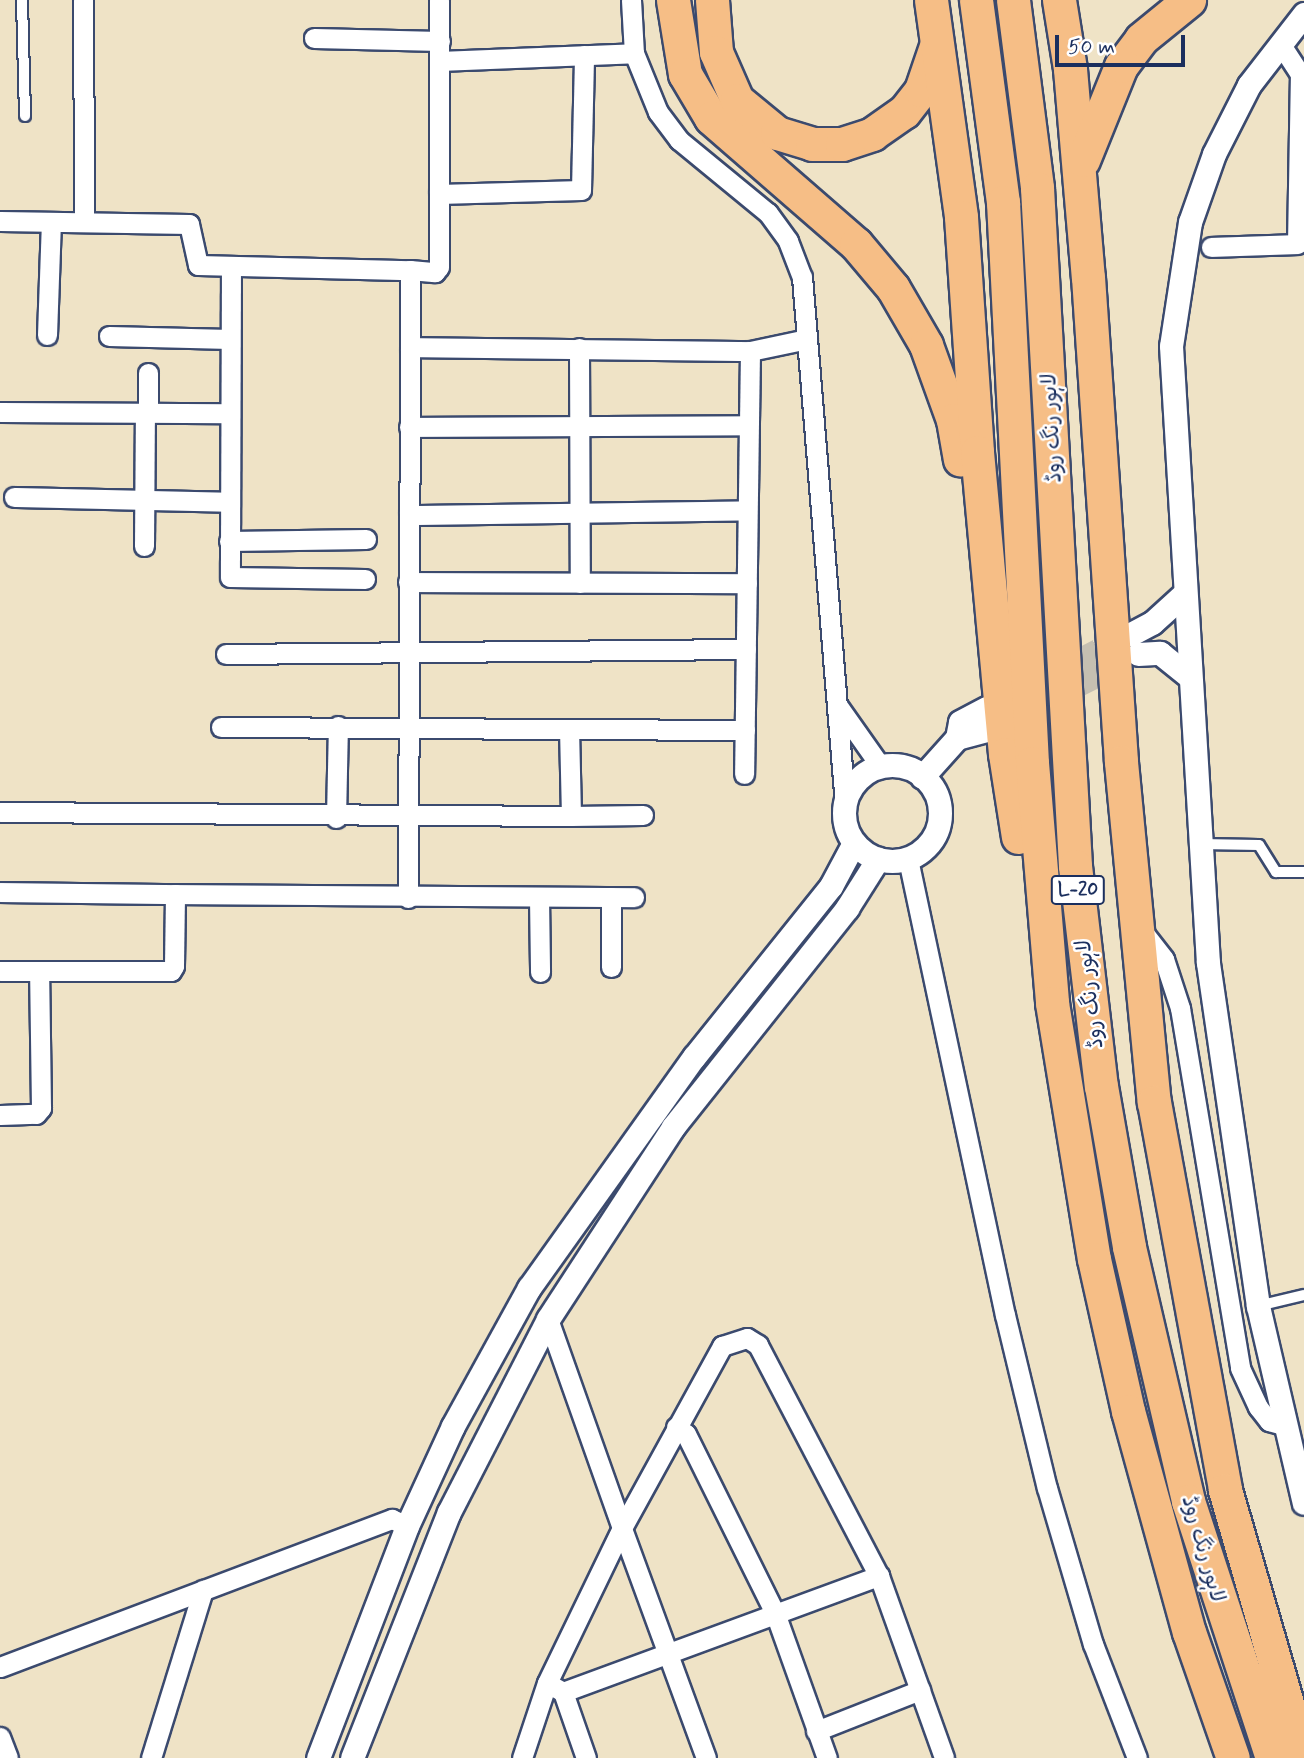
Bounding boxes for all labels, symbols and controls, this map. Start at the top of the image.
scale bar [1059,21,1188,65]
text: 50 m [1068,33,1115,61]
street label: لاہور رنگ روڈ [1037,373,1067,483]
road number: L-20 [1050,874,1106,906]
street label: لاہور رنگ روڈ [1071,938,1109,1050]
street label: لاہور رنگ روڈ [1176,1493,1230,1605]

